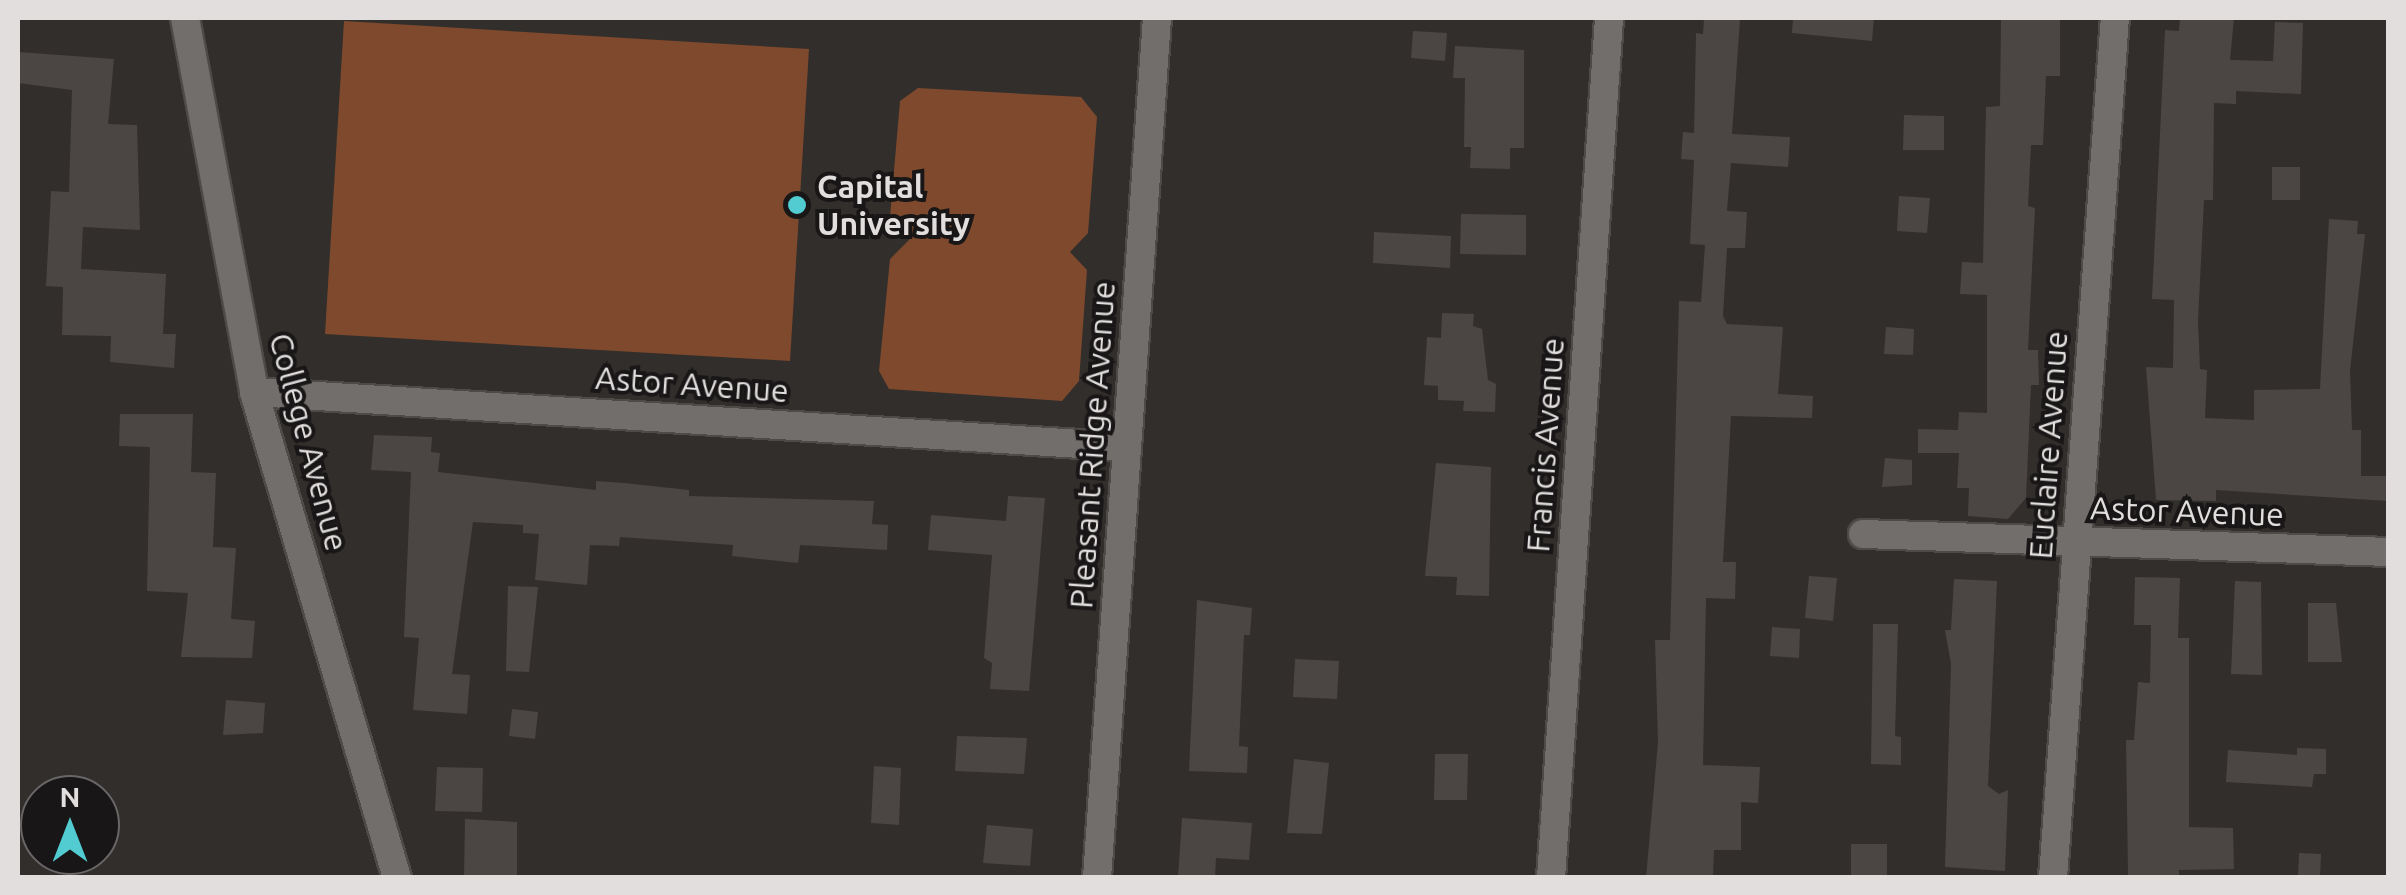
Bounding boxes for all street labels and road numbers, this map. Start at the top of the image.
street label: Pleasant Ridge Avenue [1061,280,1123,610]
street label: College Avenue [261,329,357,555]
street label: Euclaire Avenue [2021,330,2075,560]
street label: Francis Avenue [1518,337,1572,553]
street label: Astor Avenue [594,358,790,410]
street label: Astor Avenue [2090,488,2284,534]

